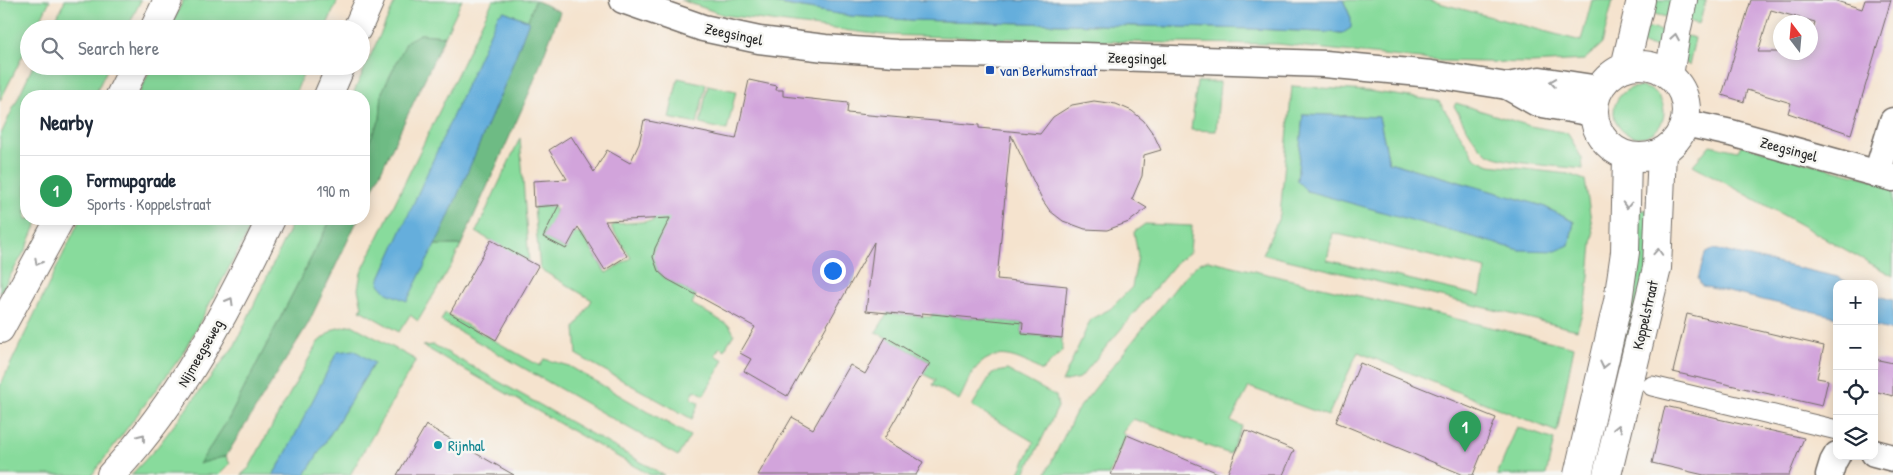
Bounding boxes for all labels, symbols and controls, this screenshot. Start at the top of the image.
north arrow [1773,15,1818,60]
street label: Zeegsingel [703,18,765,50]
search box [20,20,370,75]
one-way arrow [1669,33,1679,42]
icon: search [38,34,66,62]
text: Search here [78,35,159,61]
street label: Zeegsingel [1107,46,1167,70]
place label: van Berkumstraat [1000,60,1098,81]
marker: van Berkumstraat [984,64,996,76]
one-way arrow [1548,77,1556,88]
text: Nearby [40,108,93,137]
street label: Zeegsingel [1758,131,1820,167]
text: Formupgrade [87,167,176,193]
text: 1 [53,180,59,202]
text: 190 m [317,180,350,202]
text: Sports · Koppelstraat [87,193,211,215]
one-way arrow [1622,201,1632,209]
one-way arrow [1652,248,1663,256]
one-way arrow [34,257,44,266]
your location [820,258,846,284]
street label: Koppelstraat [1627,278,1663,352]
map controls [1833,280,1878,460]
button: + [1833,280,1878,325]
one-way arrow [224,297,234,306]
street label: Nijmeegseweg [172,315,228,391]
button: − [1833,325,1878,370]
one-way arrow [1599,360,1609,369]
button: locate [1833,370,1878,415]
pin: 1 [1449,411,1481,452]
button: layers [1833,415,1878,460]
one-way arrow [1613,424,1623,432]
one-way arrow [137,434,145,443]
place label: Rijnhal [448,435,485,456]
marker: Rijnhal [432,439,444,451]

